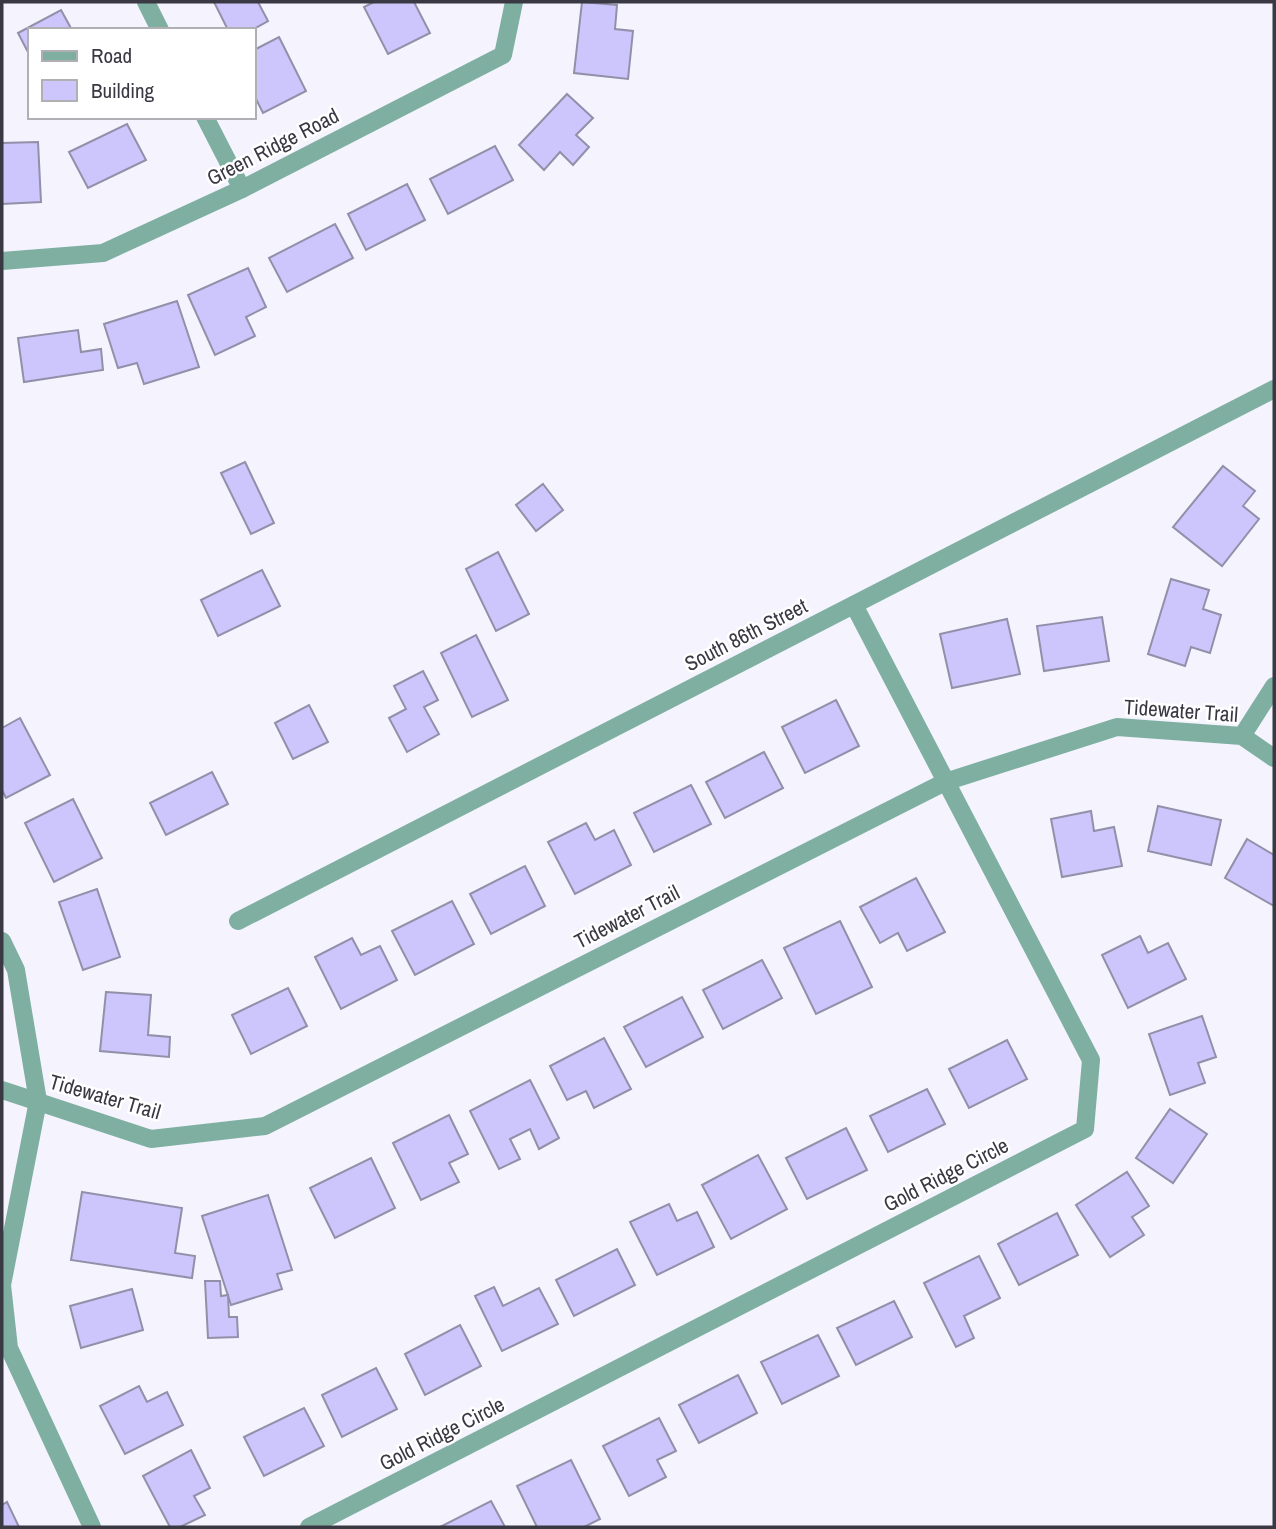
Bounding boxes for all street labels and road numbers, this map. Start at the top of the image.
street label: Green Ridge Road [202,101,344,192]
street label: South 86th Street [679,591,812,678]
street label: Tidewater Trail [1123,692,1239,729]
street label: Tidewater Trail [569,878,684,955]
street label: Tidewater Trail [46,1067,164,1126]
street label: Gold Ridge Circle [878,1131,1013,1219]
street label: Gold Ridge Circle [374,1390,509,1478]

